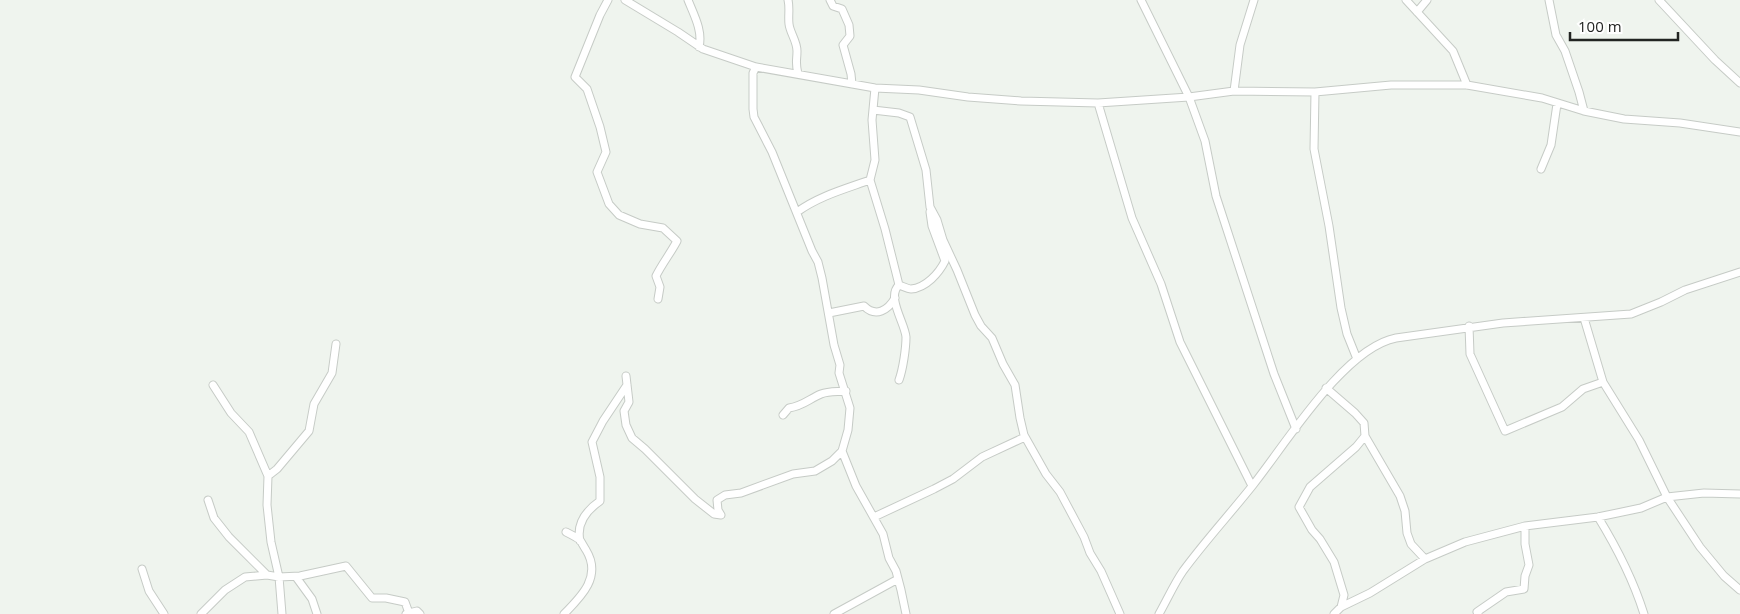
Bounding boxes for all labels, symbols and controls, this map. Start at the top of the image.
scale bar [1570,10,1678,42]
text: 100 m [1578,16,1622,36]

